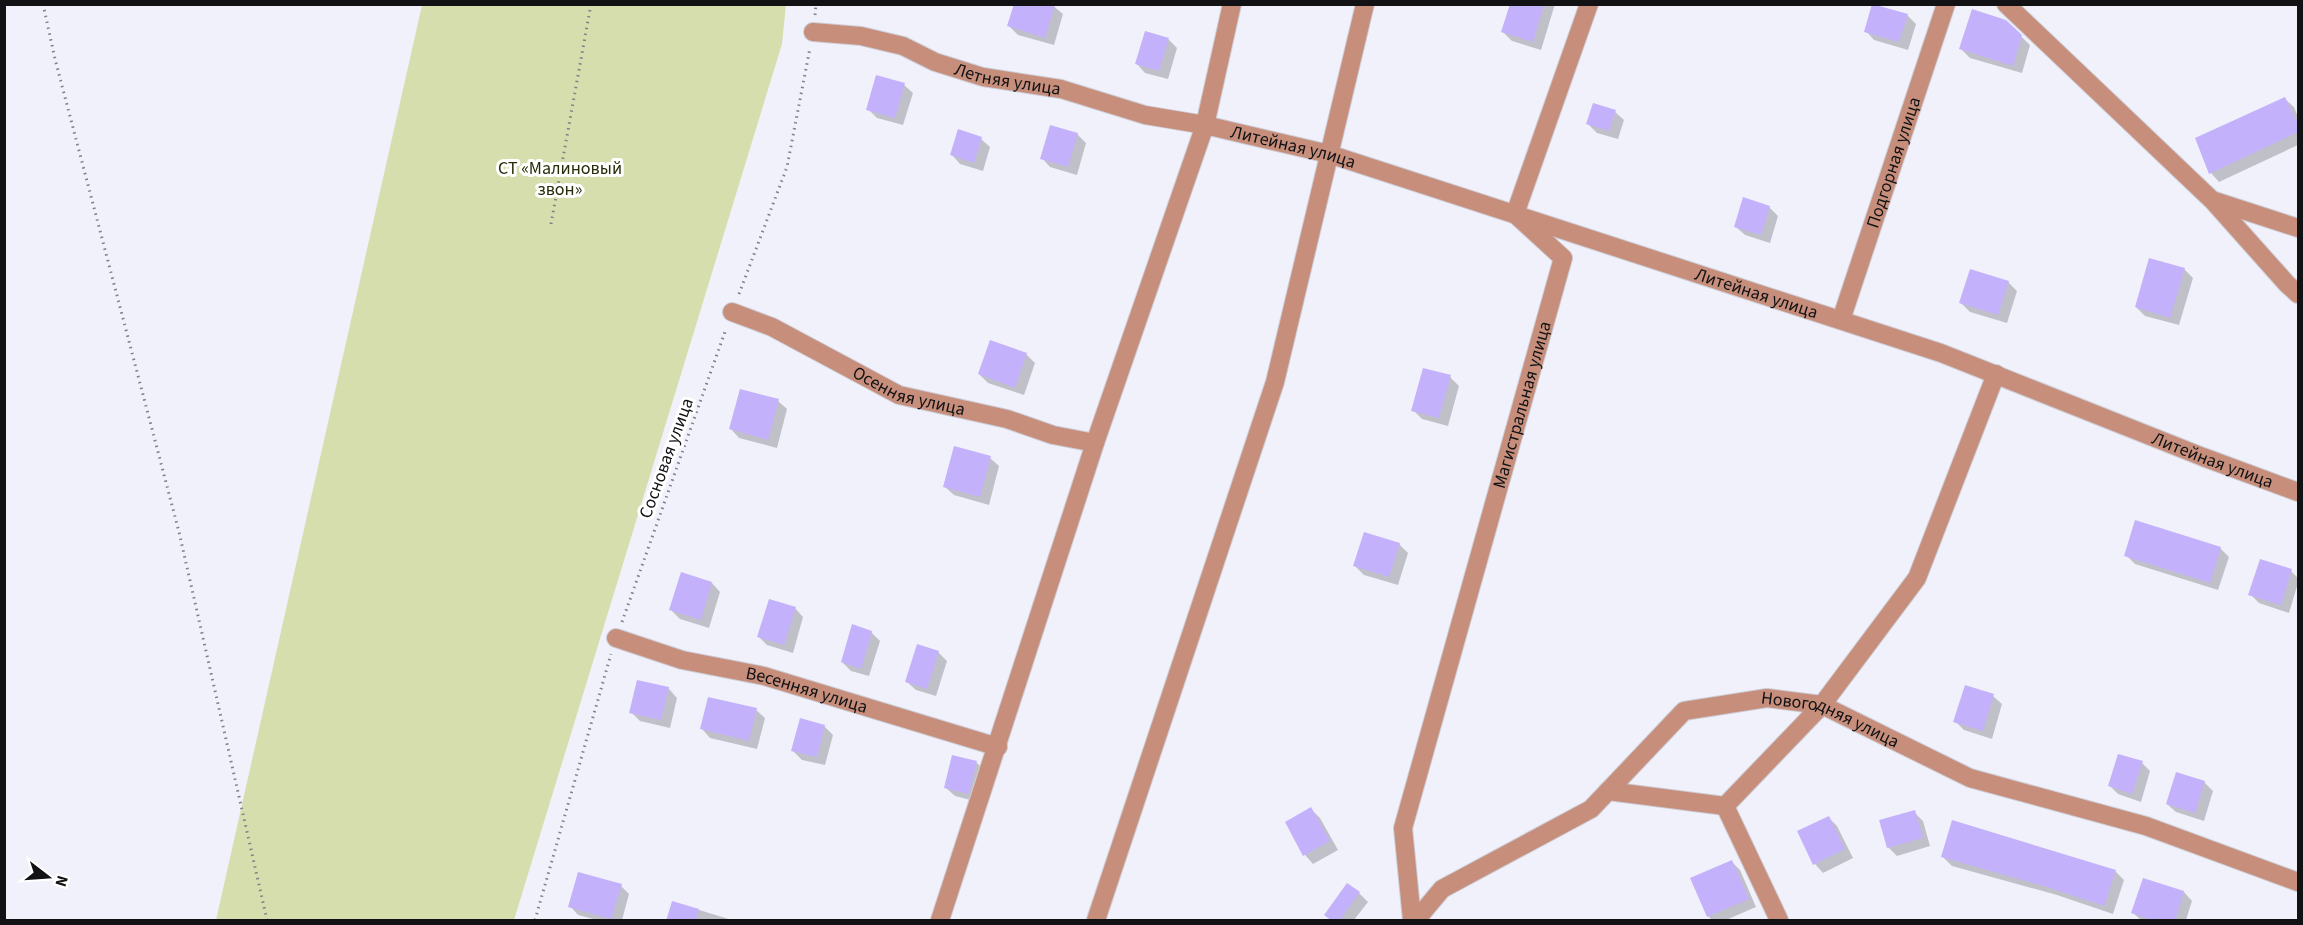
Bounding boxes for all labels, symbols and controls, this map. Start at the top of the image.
street label: Летняя улица [951,57,1062,102]
street label: Подгорная улица [1860,94,1927,231]
street label: Литейная улица [1228,119,1359,175]
park label: СТ «Малиновый звон» [498,156,622,202]
street label: Литейная улица [1692,262,1821,325]
street label: Магистральная улица [1487,318,1558,491]
street label: Осенняя улица [848,360,967,422]
street label: Сосновая улица [633,395,700,522]
street label: Литейная улица [2148,426,2277,495]
street label: Весенняя улица [744,661,871,720]
street label: Новогодняя улица [1760,685,1903,754]
north arrow [18,847,78,907]
text: N [49,873,73,889]

